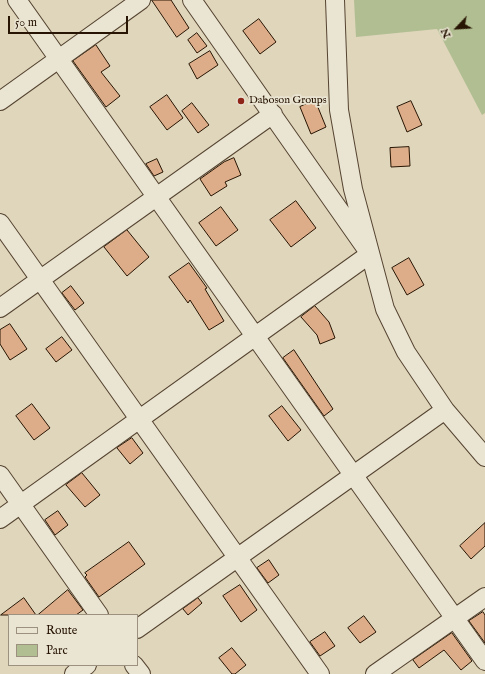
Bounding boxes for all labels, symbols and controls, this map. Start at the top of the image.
scale bar [10,8,130,34]
north arrow [437,8,477,48]
text: 50 m [15,15,37,30]
text: N [438,26,454,40]
place label: Daboson Groups [249,94,327,108]
marker: Daboson Groups [236,96,246,106]
legend [8,614,138,666]
text: Route [46,623,77,638]
text: Parc [46,643,68,658]

